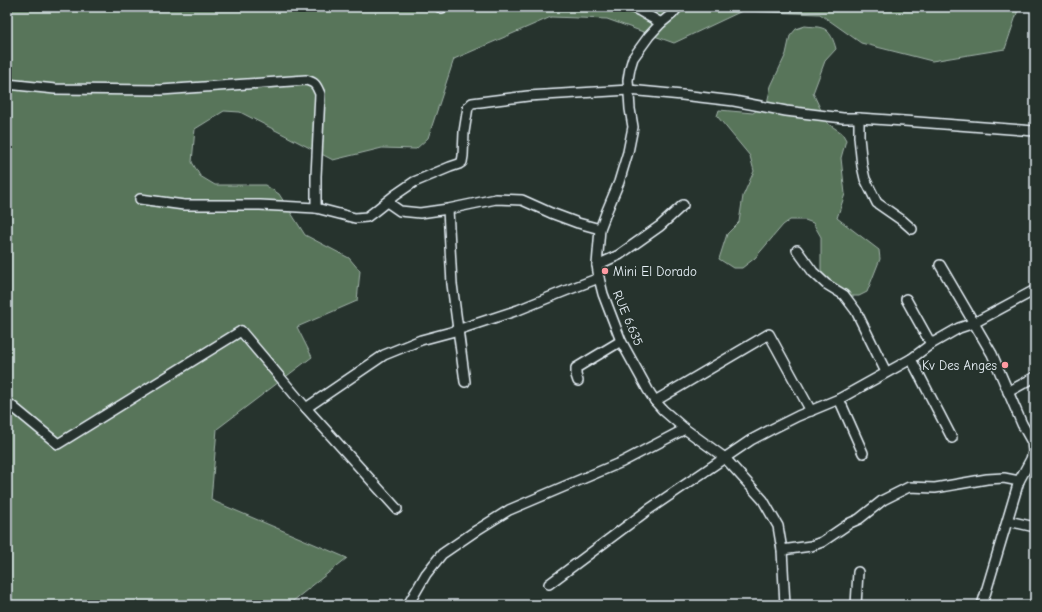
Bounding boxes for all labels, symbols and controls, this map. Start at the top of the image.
place label: Mini El Dorado [613,264,697,279]
marker: Mini El Dorado [600,266,610,276]
street label: RUE 6.635 [610,288,646,348]
place label: Kv Des Anges [922,358,997,373]
marker: Kv Des Anges [1000,360,1010,370]

